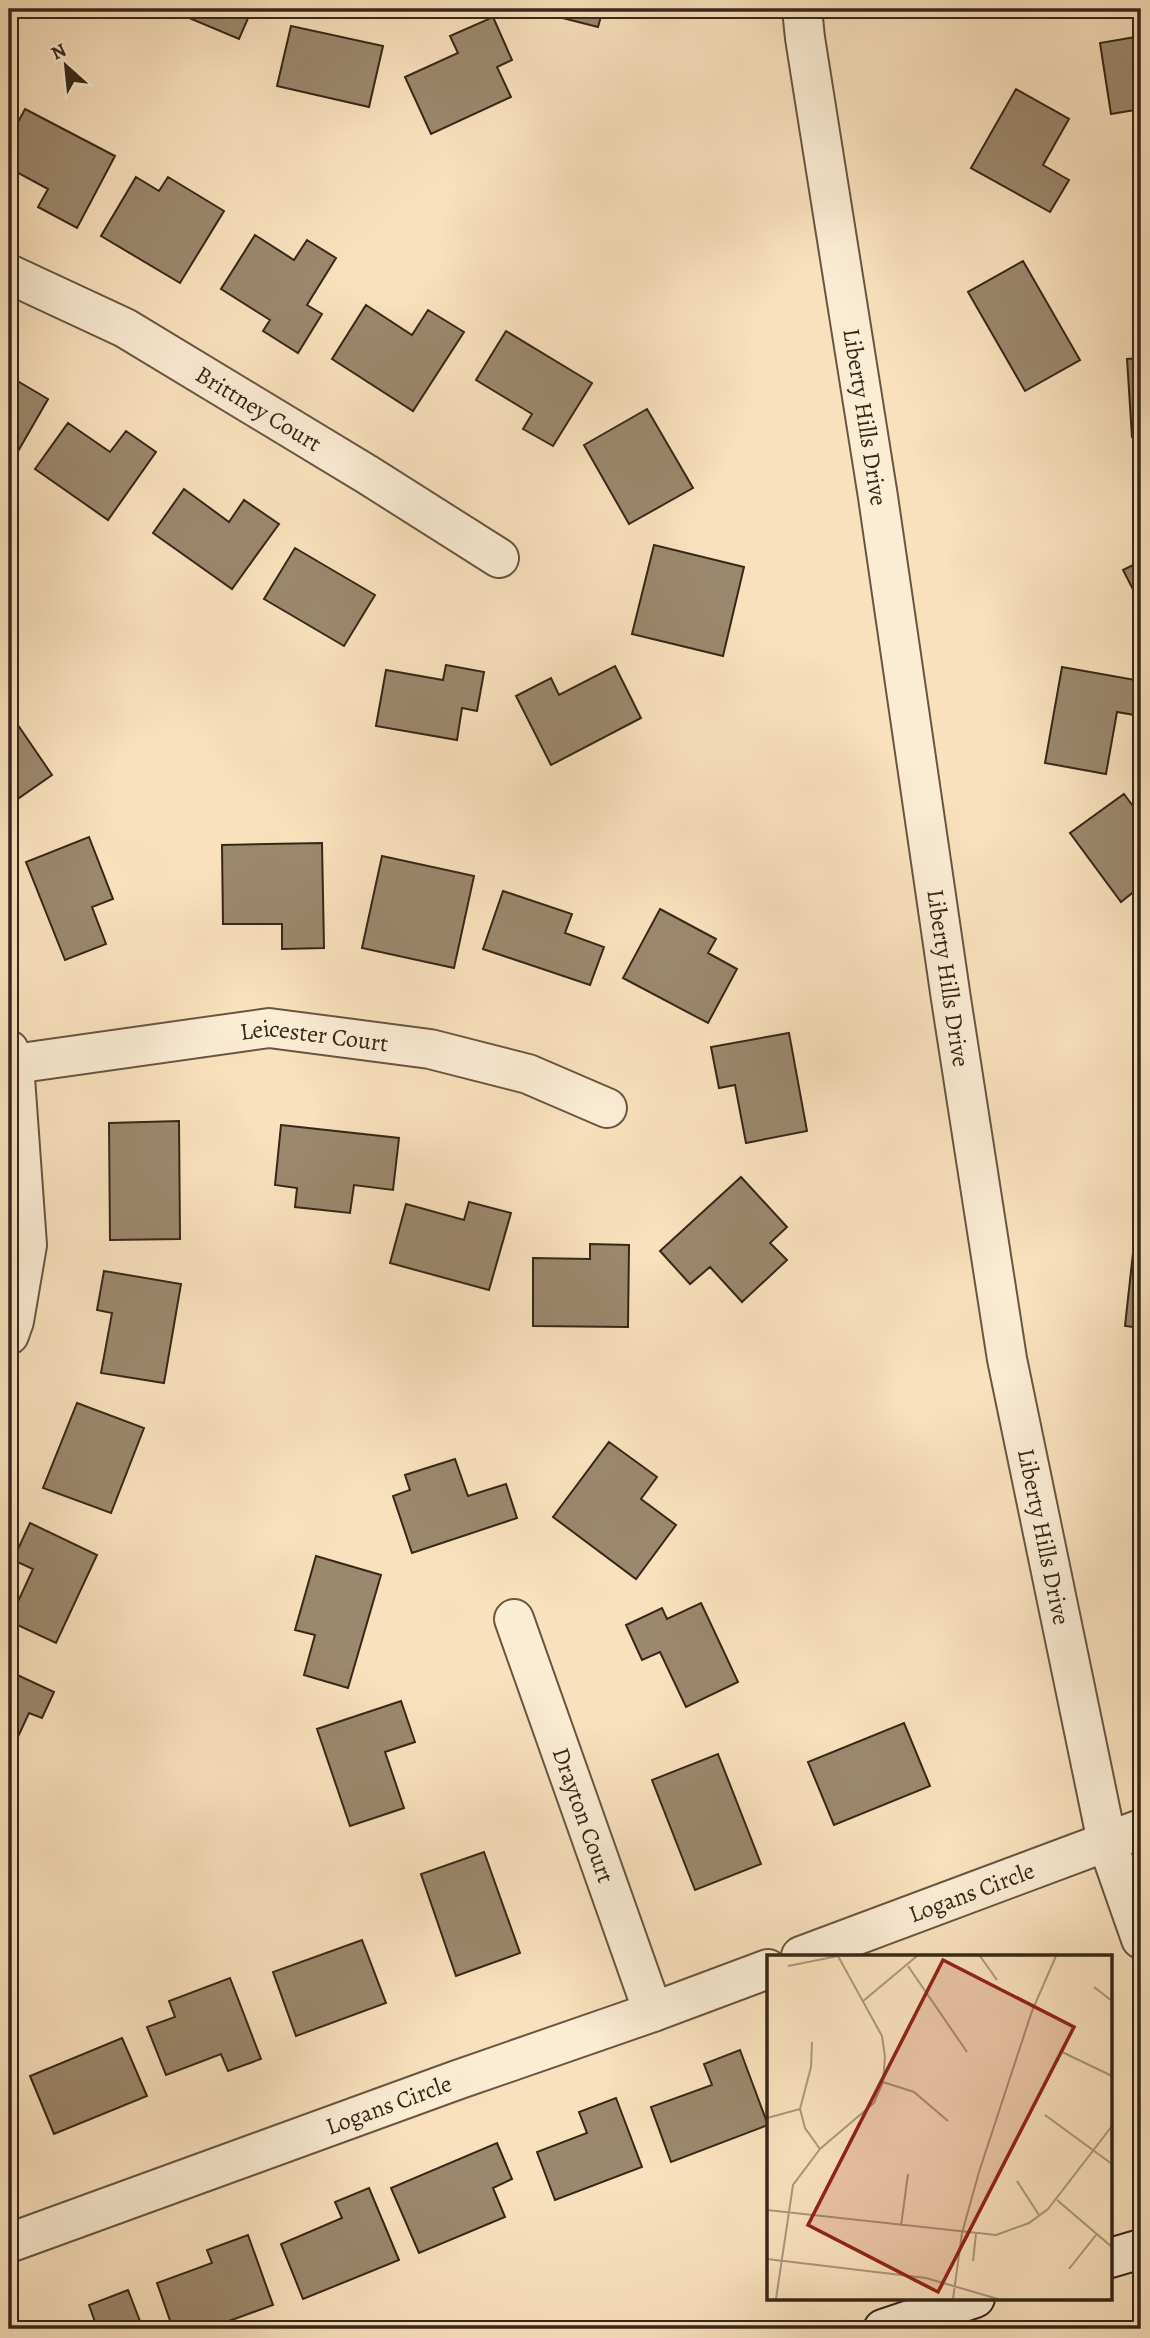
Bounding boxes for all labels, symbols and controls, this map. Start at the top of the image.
north arrow [32,32,102,102]
text: N [47,37,71,66]
street label: Liberty Hills Drive [835,326,895,508]
street label: Brittney Court [190,358,328,459]
street label: Liberty Hills Drive [919,887,977,1069]
street label: Leicester Court [238,1012,390,1059]
street label: Liberty Hills Drive [1010,1446,1078,1628]
street label: Drayton Court [545,1743,622,1887]
street label: Logans Circle [904,1854,1039,1930]
inset map [767,1955,1112,2300]
street label: Logans Circle [321,2067,456,2142]

